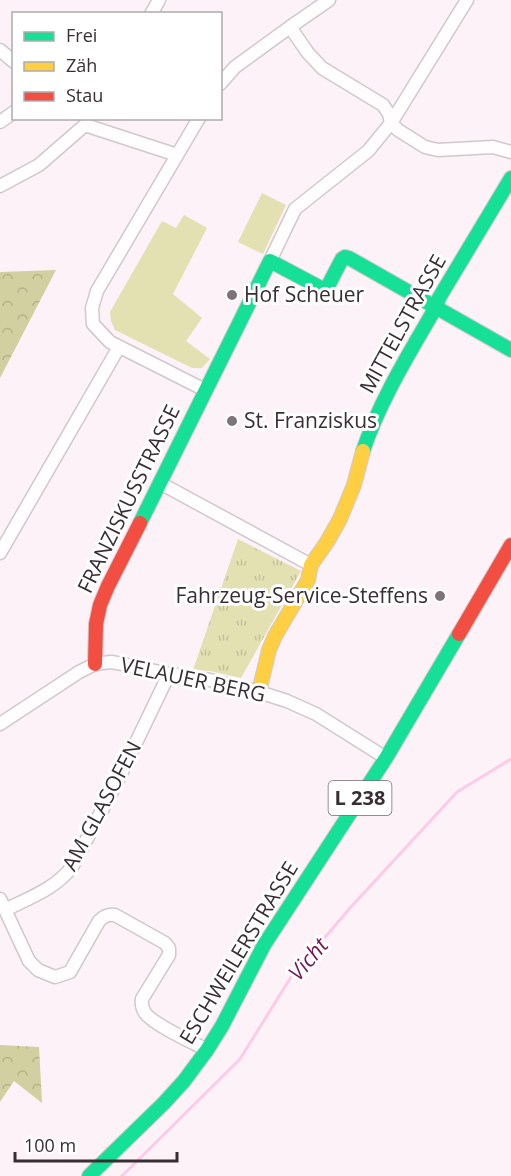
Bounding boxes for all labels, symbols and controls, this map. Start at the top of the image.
legend [12,12,222,120]
text: Frei [66,23,97,47]
text: Zäh [66,53,97,77]
text: Stau [66,83,103,107]
street label: MITTELSTRASSE [352,249,452,398]
place label: Hof Scheuer [244,280,365,308]
marker: Hof Scheuer [225,288,239,302]
street label: FRANZISKUSSTRASSE [70,400,186,597]
place label: St. Franziskus [244,406,377,434]
marker: St. Franziskus [225,414,239,428]
place label: Fahrzeug-Service-Steffens [175,581,428,609]
marker: Fahrzeug-Service-Steffens [433,589,447,603]
street label: VELAUER BERG [118,650,268,708]
street label: AM GLASOFEN [55,736,147,875]
road number: L 238 [328,781,392,815]
street label: ESCHWEILERSTRASSE [172,856,304,1049]
water label: Vicht [280,930,334,986]
scale bar [15,1125,177,1163]
text: 100 m [24,1133,76,1157]

